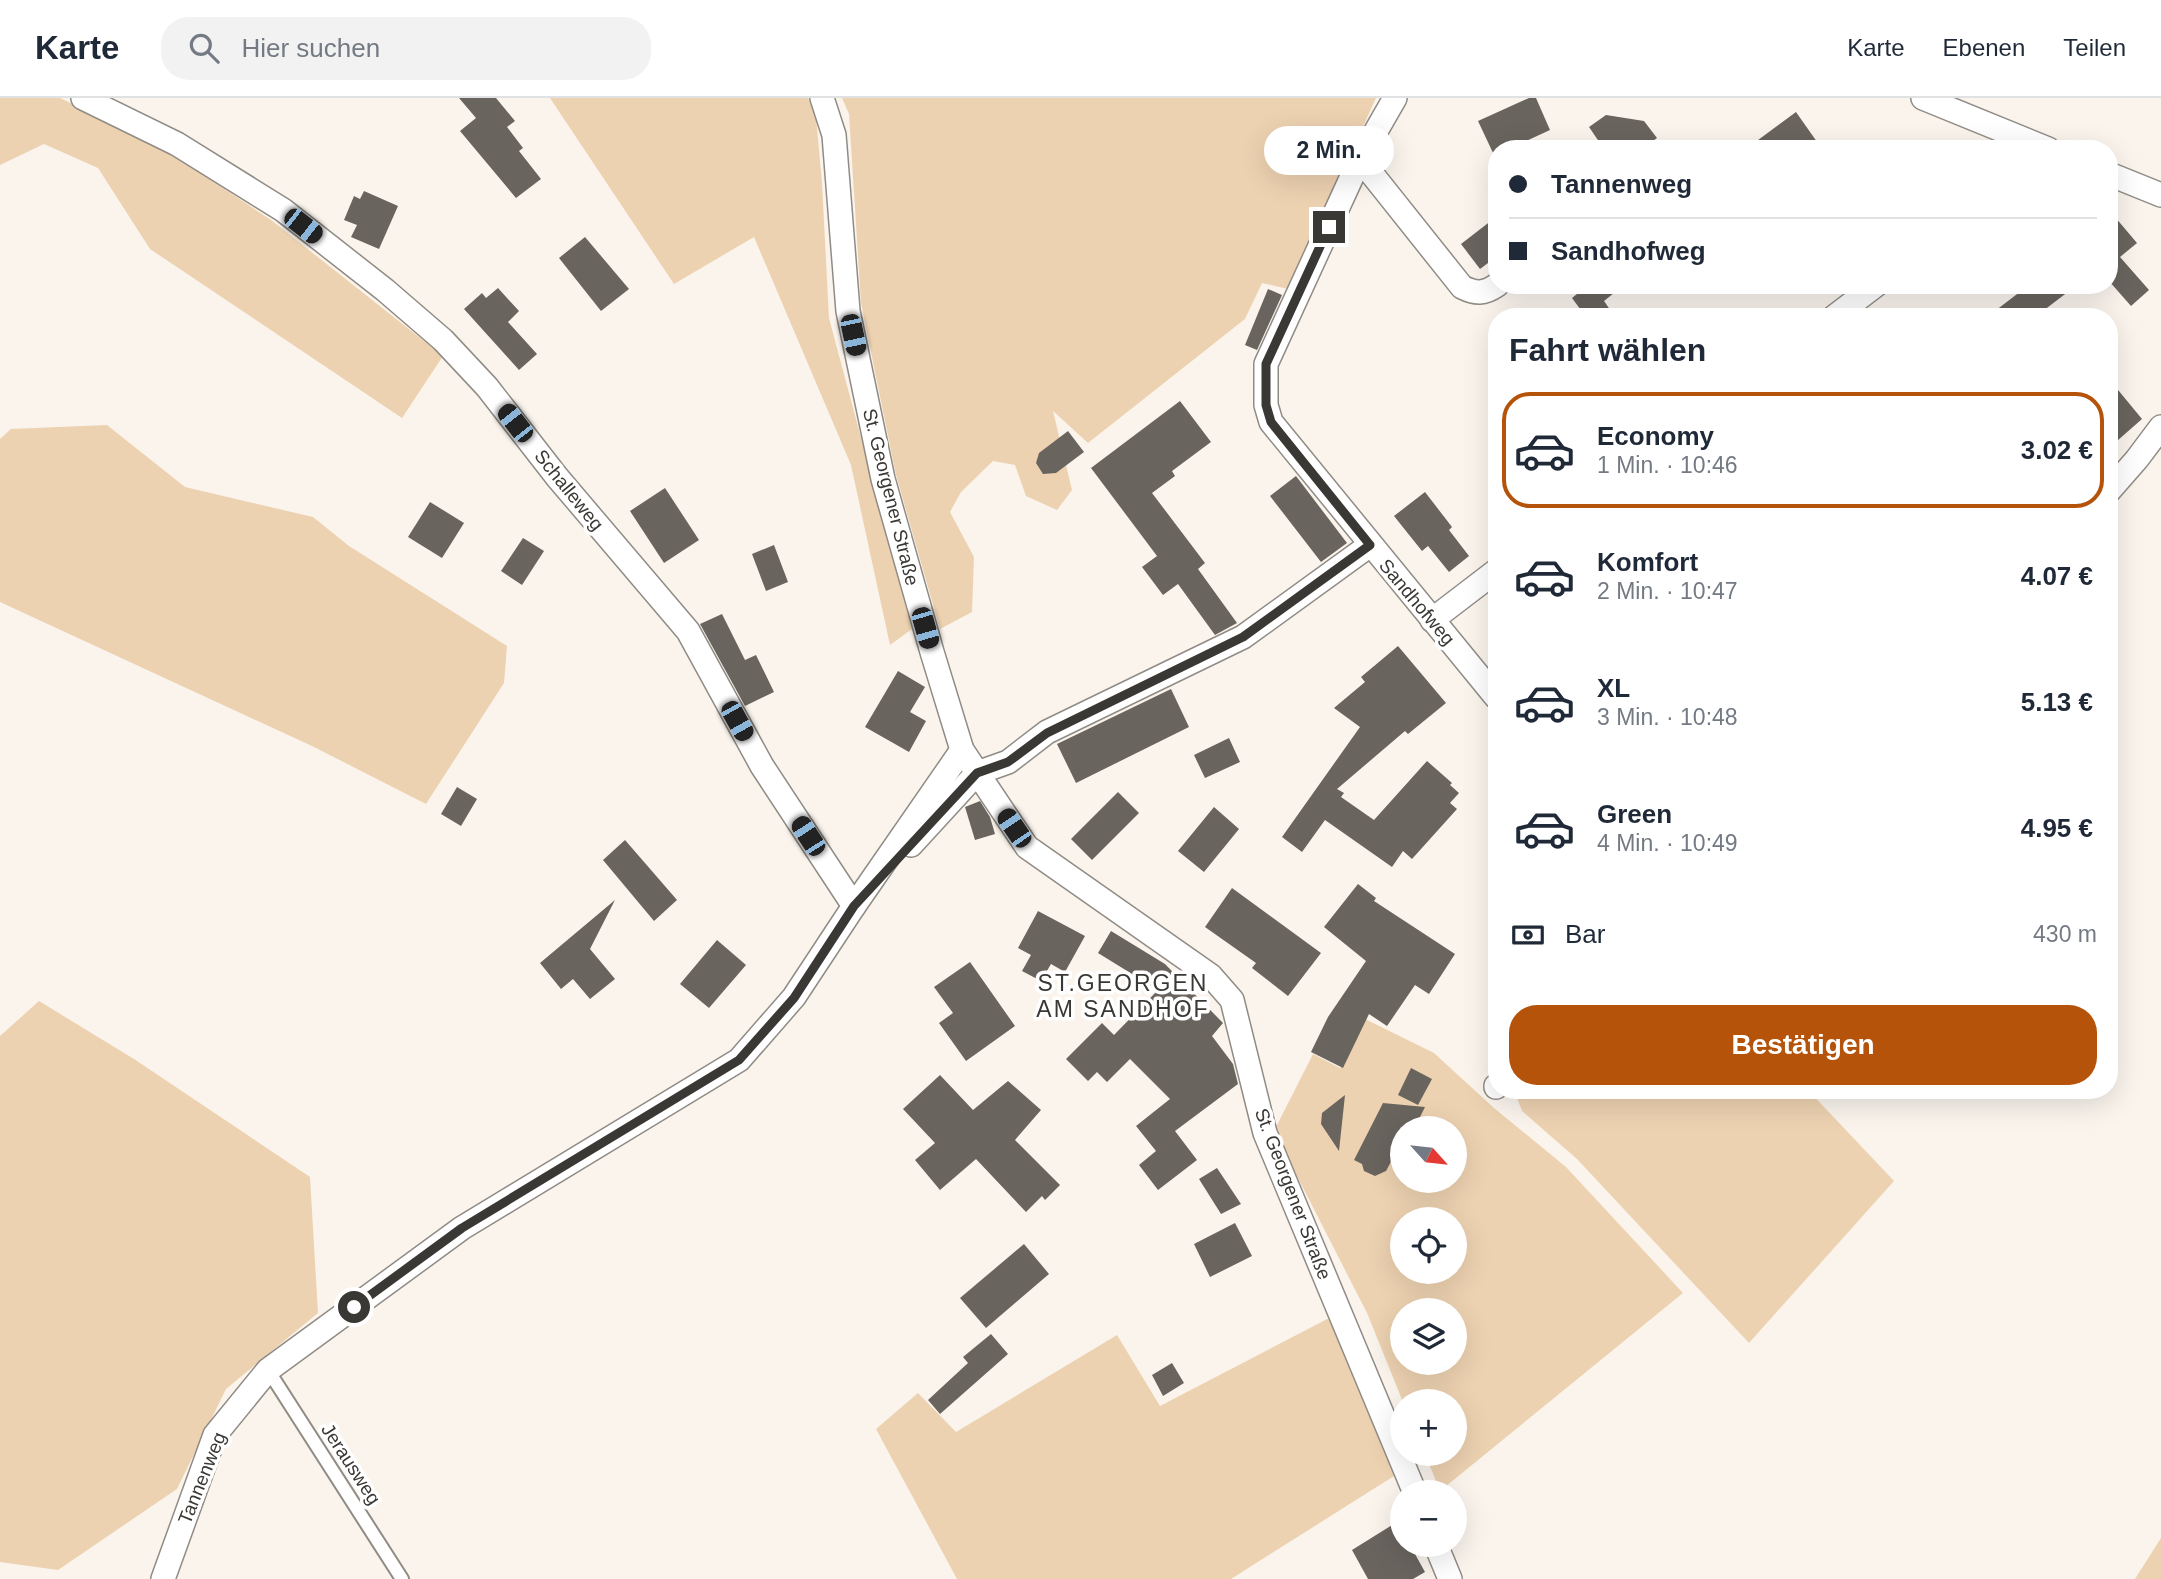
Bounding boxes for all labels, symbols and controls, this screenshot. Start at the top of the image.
search box [161,17,651,80]
text: Karte [35,29,119,66]
icon: search [185,29,223,67]
text: Hier suchen [241,33,380,63]
text: Karte [1847,34,1905,61]
text: Ebenen [1943,34,2025,61]
text: Teilen [2063,34,2126,61]
callout: 2 Min. [1264,125,1394,174]
text: 2 Min. [1296,137,1362,163]
text: Tannenweg [1551,169,1692,199]
car [280,205,327,247]
route end [1313,211,1345,243]
text: Sandhofweg [1551,236,1706,266]
car [839,312,868,358]
text: Fahrt wählen [1509,332,1706,368]
car [494,400,537,446]
street label: St. Georgener Straße [859,406,923,588]
icon: car [1513,419,1576,482]
text: Economy [1597,421,1714,451]
text: 3.02 € [2021,435,2093,465]
street label: Schalleweg [530,446,608,534]
text: 1 Min. · 10:46 [1597,452,1738,478]
icon: car [1513,545,1576,608]
text: Komfort [1597,547,1698,577]
street label: Sandhofweg [1375,555,1459,649]
text: 4.07 € [2021,561,2093,591]
text: 2 Min. · 10:47 [1597,578,1738,604]
car [910,605,941,651]
icon: car [1513,671,1576,734]
text: XL [1597,673,1630,703]
text: 5.13 € [2021,687,2093,717]
car [718,698,757,744]
text: 3 Min. · 10:48 [1597,704,1738,730]
icon: car [1513,797,1576,860]
text: Green [1597,799,1672,829]
car [994,805,1035,851]
car [788,813,829,859]
text: 4.95 € [2021,813,2093,843]
text: 4 Min. · 10:49 [1597,830,1738,856]
icon: cash [1509,916,1547,954]
text: Bar [1565,919,1605,949]
text: 430 m [2033,921,2097,947]
district label: ST.GEORGEN AM SANDHOF [1036,970,1210,1022]
button: Bestätigen [1509,1005,2097,1085]
street label: St. Georgener Straße [1251,1105,1335,1283]
north arrow [1390,1116,1466,1194]
map controls [1390,1116,1467,1557]
button: locate [1390,1207,1467,1284]
route start [338,1291,370,1323]
button: layers [1390,1298,1467,1375]
button: + [1390,1389,1467,1466]
street label: Jerausweg [317,1420,385,1508]
street label: Tannenweg [174,1429,230,1527]
button: − [1390,1480,1467,1557]

